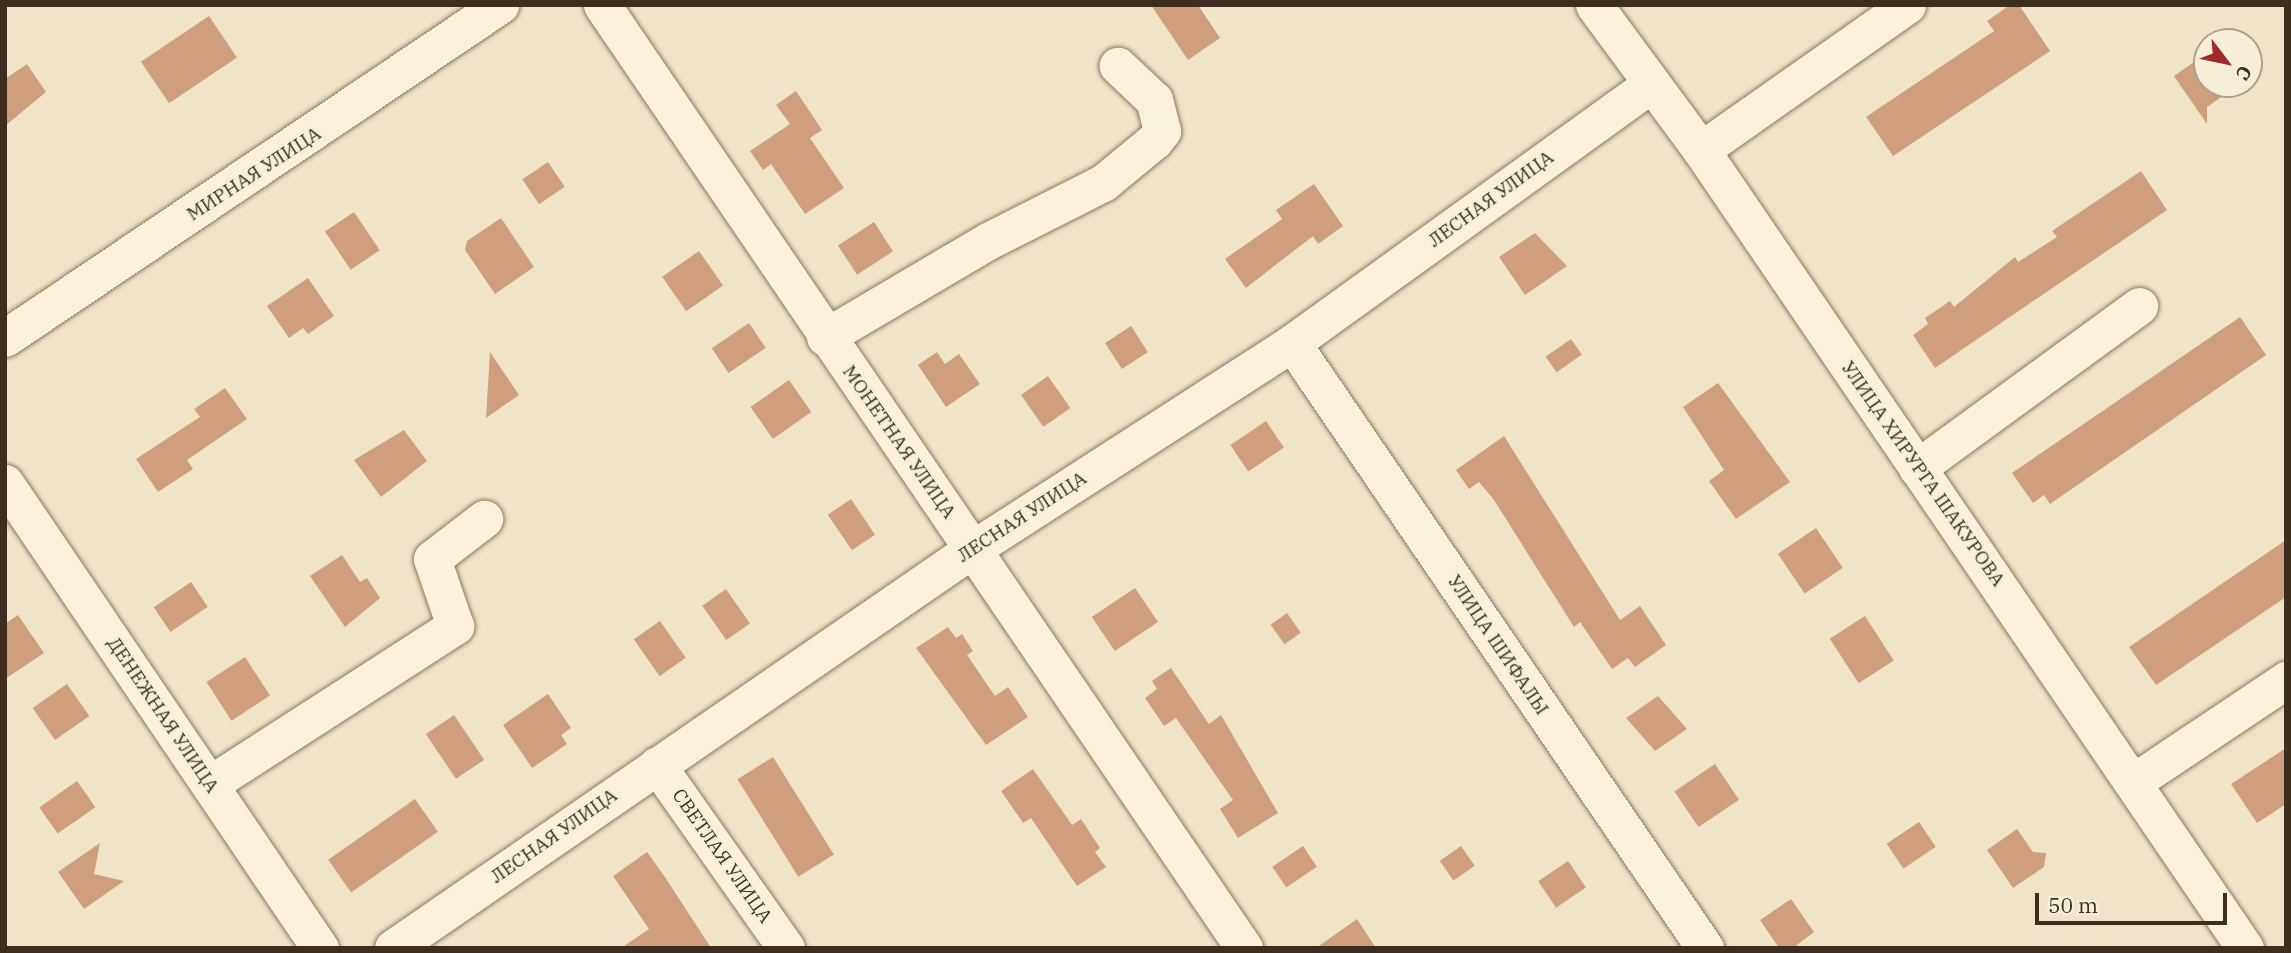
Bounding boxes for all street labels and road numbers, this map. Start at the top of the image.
street label: МИРНАЯ УЛИЦА [183,122,325,226]
street label: ЛЕСНАЯ УЛИЦА [1424,146,1558,252]
street label: УЛИЦА ХИРУРГА ШАКУРОВА [1836,357,2010,591]
street label: МОНЕТНАЯ УЛИЦА [838,361,960,523]
street label: ЛЕСНАЯ УЛИЦА [953,467,1091,567]
street label: УЛИЦА ШИФАЛЫ [1443,571,1553,719]
street label: ДЕНЕЖНАЯ УЛИЦА [102,633,224,797]
street label: ЛЕСНАЯ УЛИЦА [486,784,622,888]
street label: СВЕТЛАЯ УЛИЦА [667,785,777,927]

